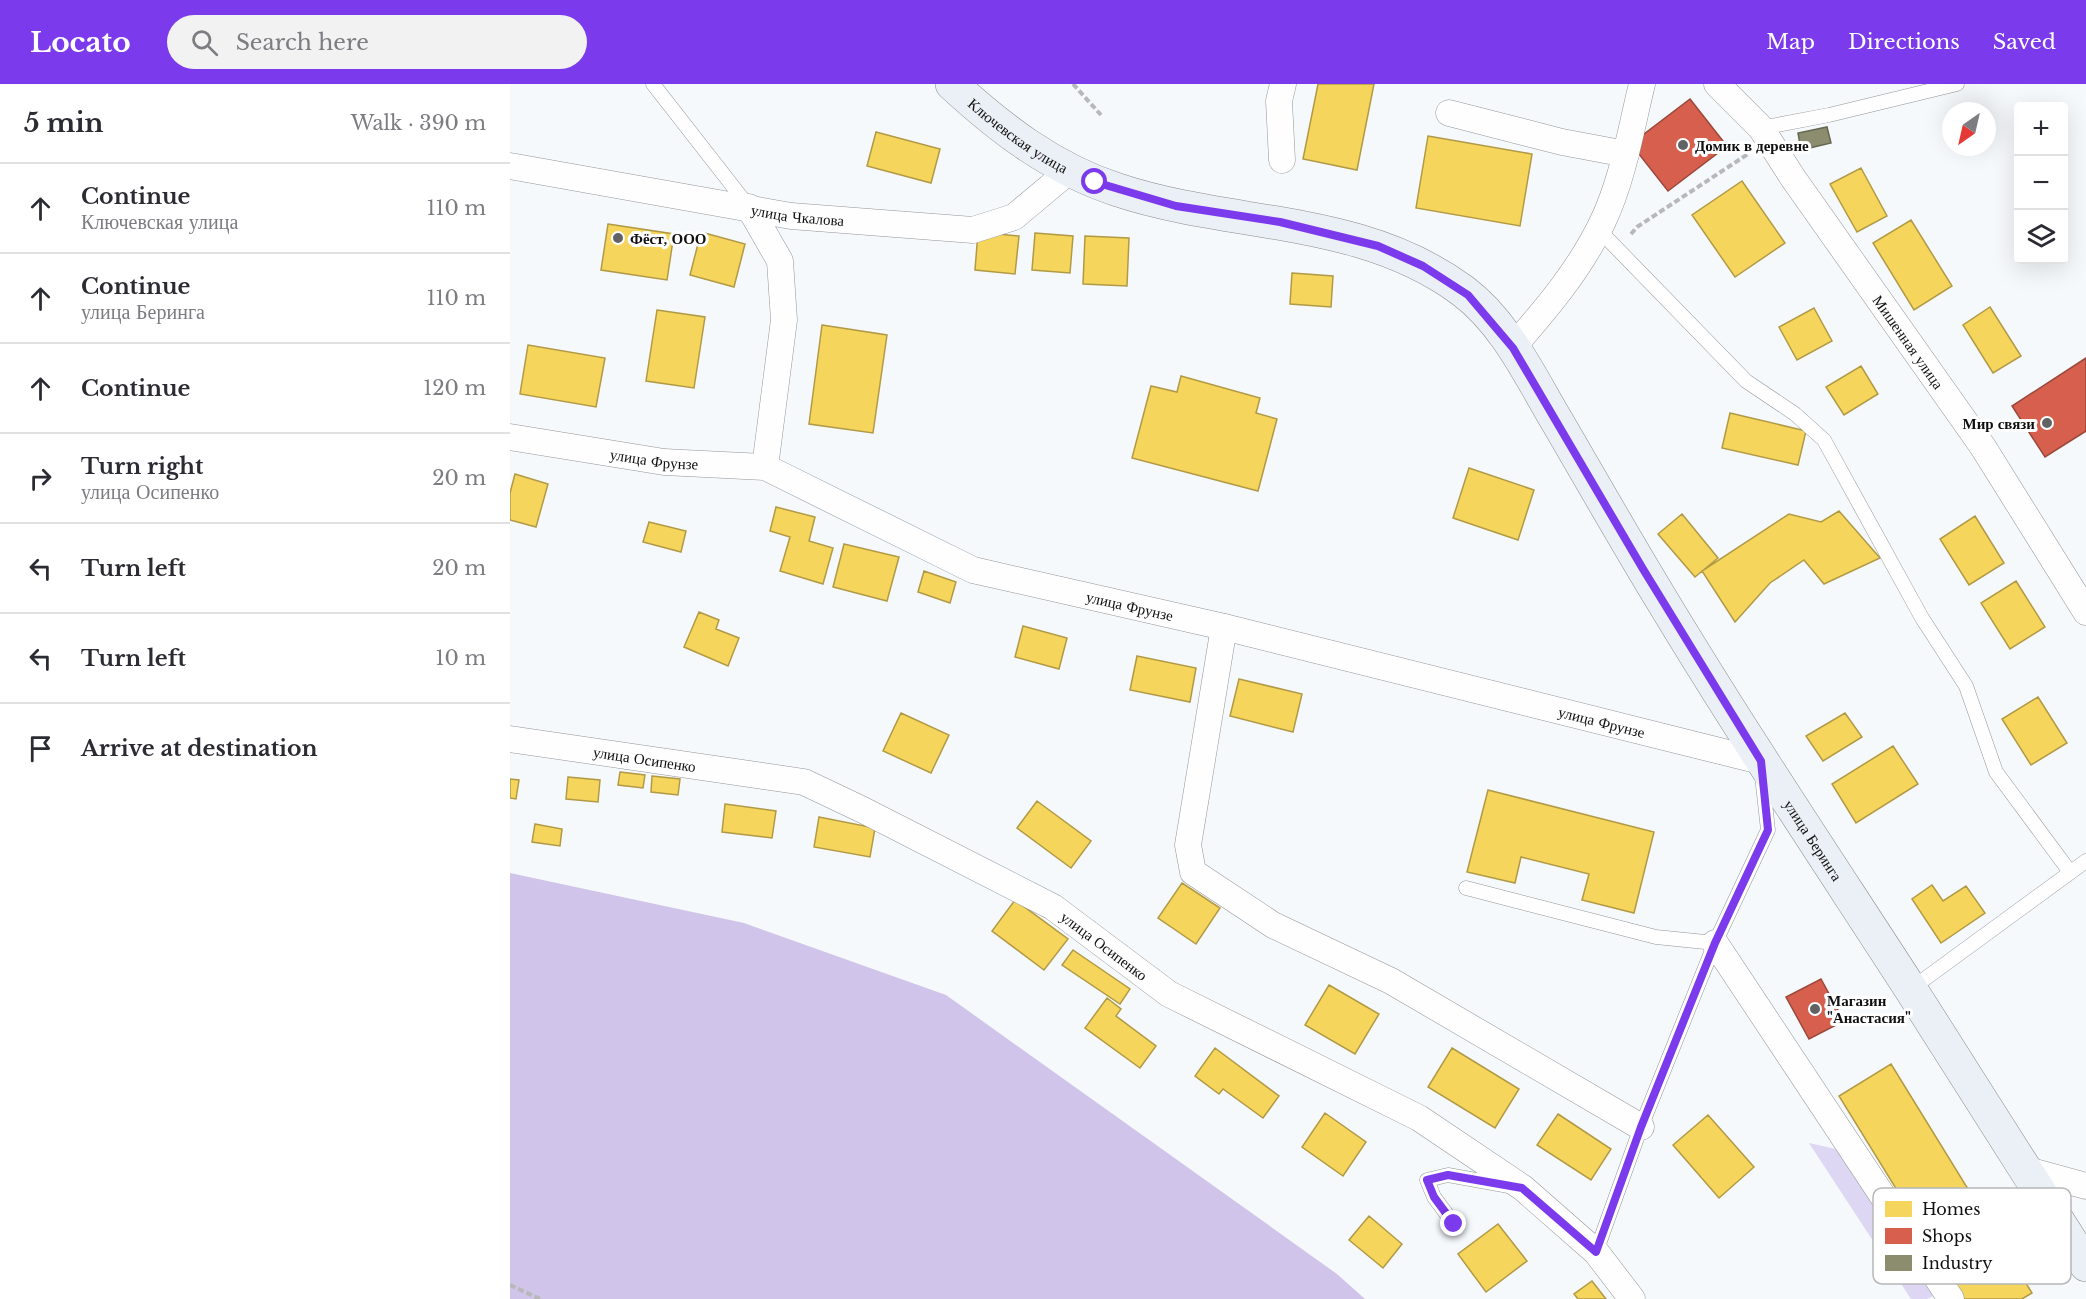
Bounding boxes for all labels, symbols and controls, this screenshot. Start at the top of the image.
search box [167,15,587,69]
text: Locato [30,25,131,60]
icon: search [188,26,221,59]
text: Search here [236,29,369,56]
text: Map [1766,29,1815,55]
text: Directions [1848,29,1960,55]
text: Saved [1993,29,2056,55]
street label: Ключевская улица [964,94,1072,177]
north arrow [1942,102,1996,156]
map controls [2014,102,2068,264]
button: + [2014,102,2068,156]
text: 5 min [24,107,103,139]
text: Walk · 390 m [351,111,486,135]
place label: Домик в деревне [1695,136,1809,155]
marker: Домик в деревне [1676,138,1690,152]
button: − [2014,156,2068,210]
route start [1081,168,1107,194]
text: Continue [81,183,190,210]
icon: ahead [24,192,57,225]
text: 110 m [427,196,486,220]
street label: улица Чкалова [750,200,845,230]
text: Ключевская улица [81,210,238,234]
button: layers [2014,210,2068,264]
place label: Фёст, ООО [630,229,707,248]
marker: Фёст, ООО [611,231,625,245]
text: Continue [81,273,190,300]
icon: ahead [24,282,57,315]
text: 110 m [427,286,486,310]
street label: Мишенная улица [1869,291,1948,393]
text: улица Беринга [81,300,205,324]
icon: ahead [24,372,57,405]
text: Continue [81,375,190,402]
text: 120 m [423,376,486,400]
place label: Мир связи [1963,414,2035,433]
marker: Мир связи [2040,416,2054,430]
street label: улица Фрунзе [609,444,699,473]
text: Turn right [81,453,203,480]
icon: right [24,462,57,495]
text: 20 m [432,466,486,490]
text: улица Осипенко [81,480,219,504]
icon: left [24,552,57,585]
text: Turn left [81,555,186,582]
text: 20 m [432,556,486,580]
street label: улица Фрунзе [1084,587,1175,625]
icon: left [24,642,57,675]
text: Turn left [81,645,186,672]
text: 10 m [436,646,486,670]
street label: улица Фрунзе [1556,701,1647,741]
icon: arrive [24,732,57,765]
text: Arrive at destination [81,735,318,762]
street label: улица Осипенко [592,742,697,776]
street label: улица Беринга [1780,796,1847,884]
street label: улица Осипенко [1057,907,1152,984]
place label: Магазин "Анастасия" [1827,991,1911,1027]
marker: Магазин "Анастасия" [1808,1002,1822,1016]
legend [1873,1188,2071,1284]
text: Homes [1922,1199,1980,1219]
route end [1440,1210,1466,1236]
text: Shops [1922,1226,1972,1246]
text: Industry [1922,1253,1993,1273]

